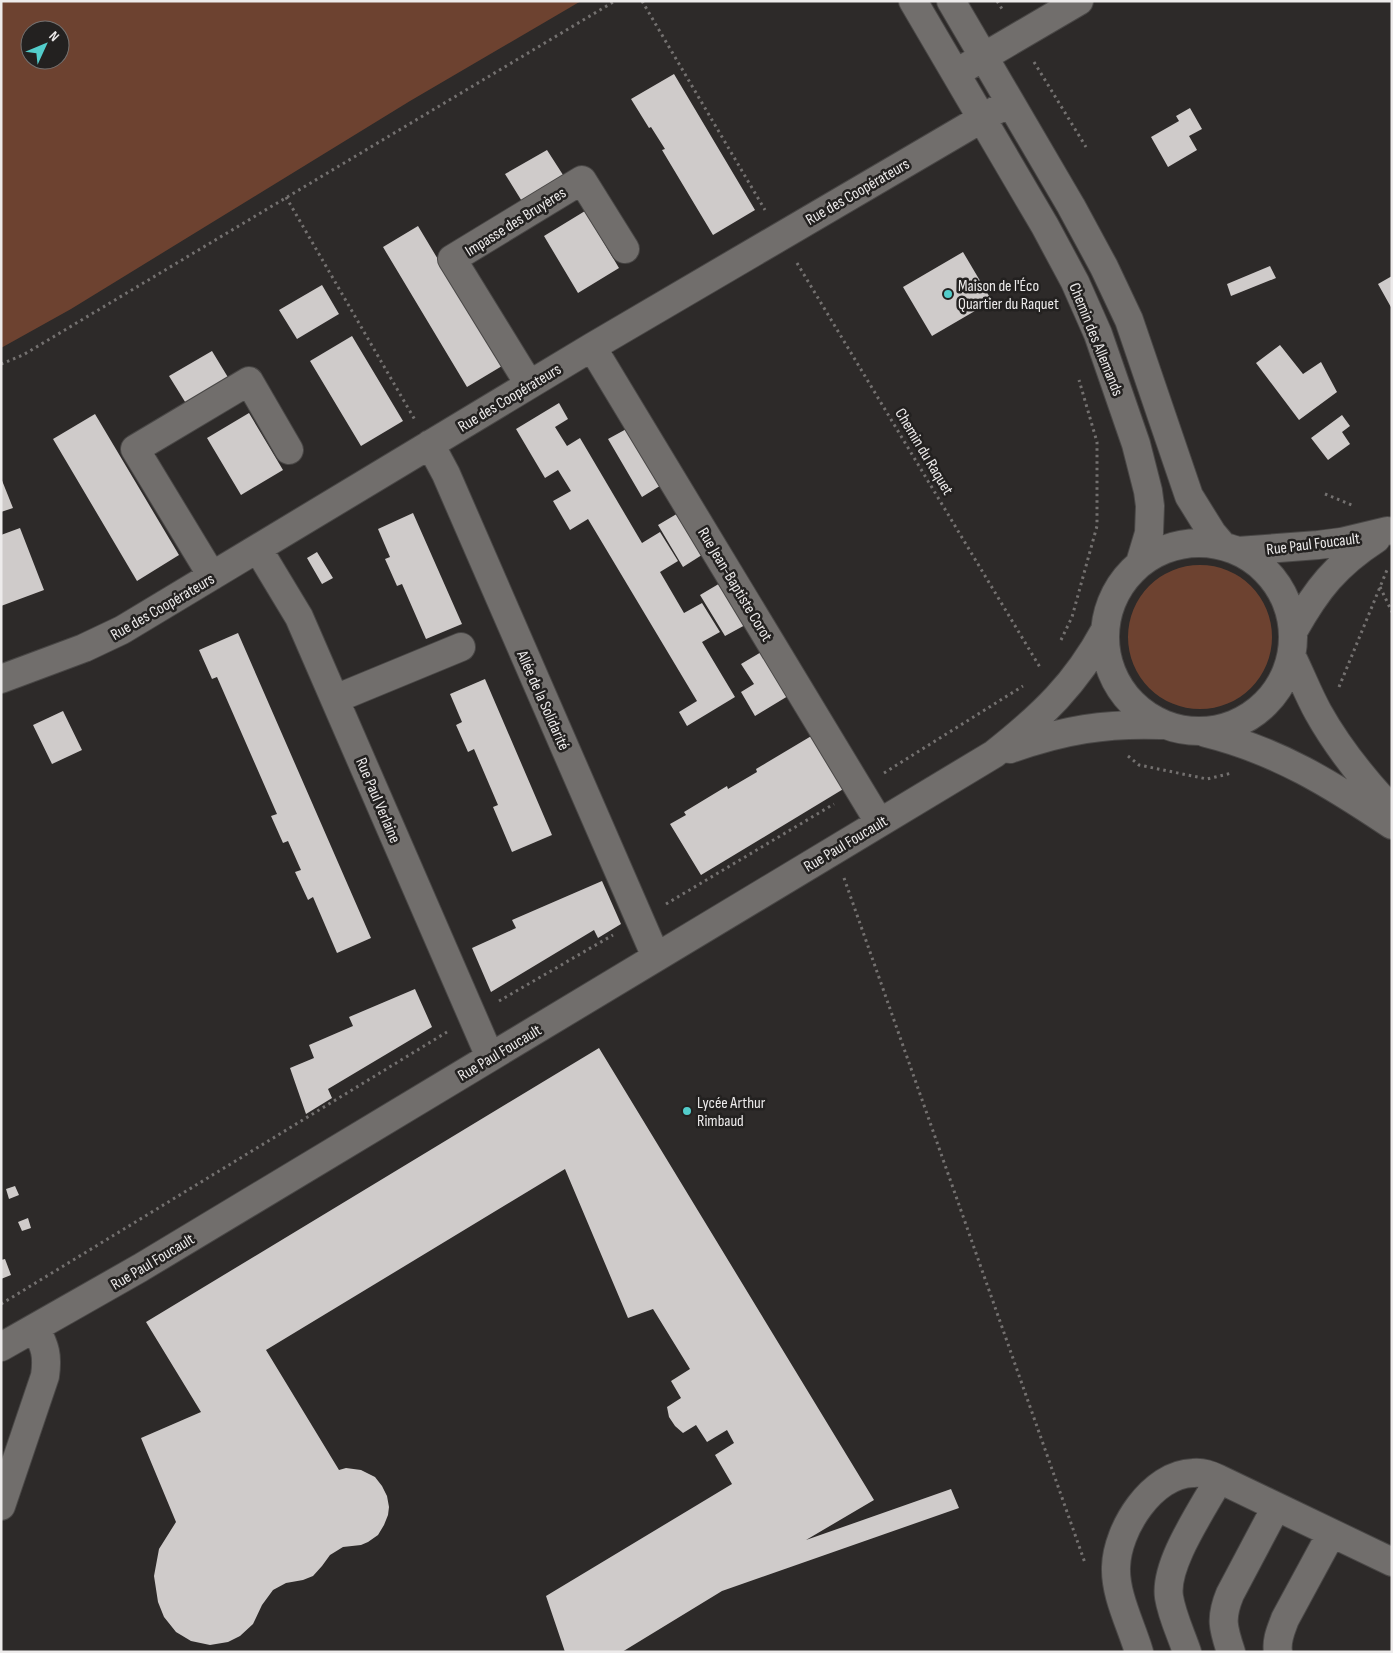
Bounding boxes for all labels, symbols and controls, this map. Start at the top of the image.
north arrow [20,20,70,70]
text: N [45,28,63,45]
street label: Rue des Coopérateurs [802,155,913,230]
street label: Impasse des Bruyères [462,184,570,261]
place label: Maison de l'Éco Quartier du Raquet [958,277,1059,314]
street label: Chemin des Allemands [1064,280,1127,399]
marker: Maison de l'Éco Quartier du Raquet [942,288,954,300]
street label: Rue des Coopérateurs [455,360,565,437]
street label: Chemin du Raquet [890,405,957,499]
street label: Rue Jean-Baptiste Corot [693,525,776,645]
street label: Rue Paul Foucault [1265,529,1361,560]
street label: Rue des Coopérateurs [107,570,218,645]
street label: Allée de la Solidarité [512,647,573,753]
street label: Rue Paul Verlaine [351,755,404,846]
street label: Rue Paul Foucault [801,812,891,877]
street label: Rue Paul Foucault [455,1021,545,1086]
place label: Lycée Arthur Rimbaud [697,1094,766,1131]
marker: Lycée Arthur Rimbaud [681,1105,693,1117]
street label: Rue Paul Foucault [108,1230,198,1295]

